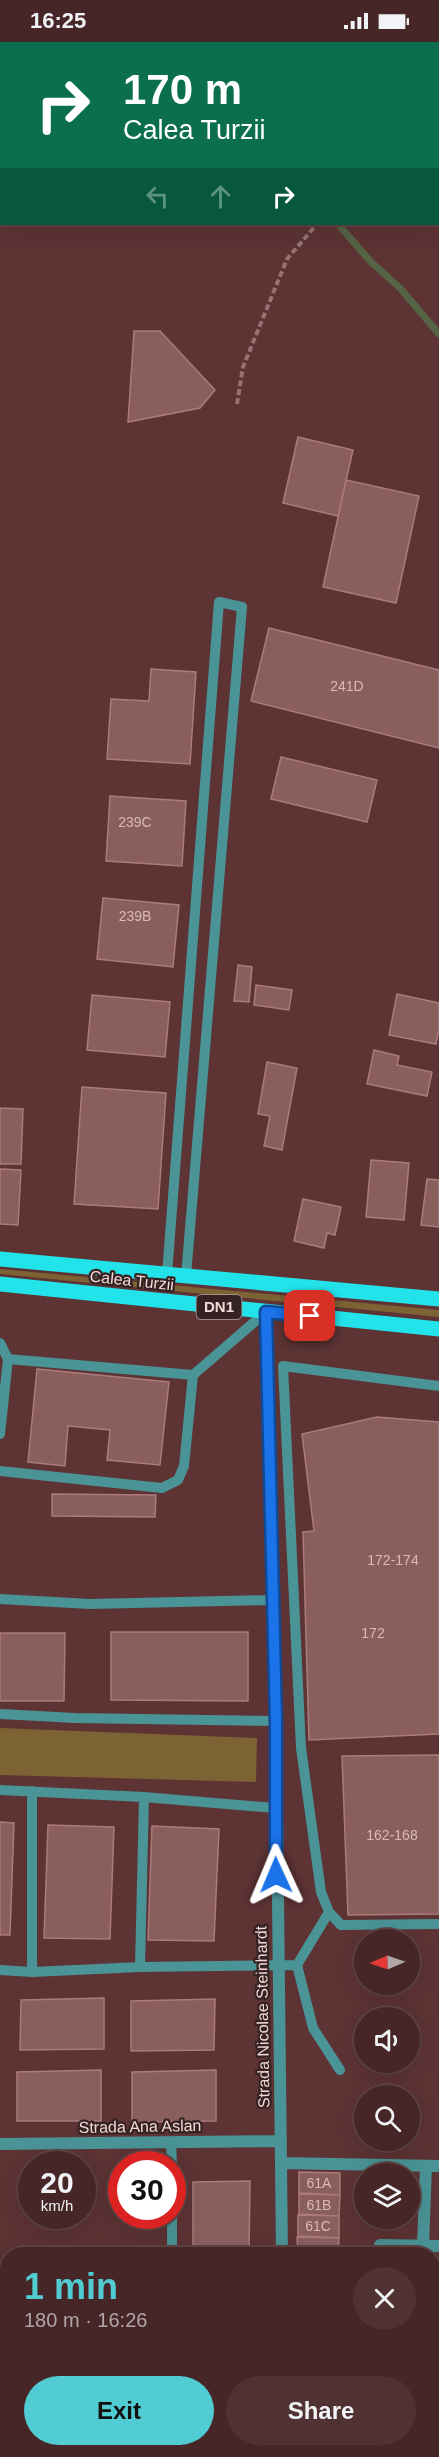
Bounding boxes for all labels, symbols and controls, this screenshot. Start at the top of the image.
text: 16:25 [30,8,86,33]
icon: right [24,66,102,144]
text: 170 m [123,66,242,113]
text: Calea Turzii [123,115,266,145]
icon: left [141,180,174,213]
icon: ahead [204,180,237,213]
icon: right [267,180,300,213]
house number: 241D [330,678,364,694]
house number: 239C [118,814,152,830]
house number: 239B [119,908,151,924]
street label: Calea Turzii [89,1268,175,1293]
pin [284,1290,335,1341]
road number: DN1 [196,1295,242,1319]
icon: arrive [293,1299,326,1332]
house number: 172-174 [367,1552,419,1568]
house number: 172 [361,1625,385,1641]
house number: 162-168 [366,1827,418,1843]
position arrow [244,1843,308,1907]
street label: Strada Nicolae Steinhardt [252,1925,273,2108]
north arrow [354,1929,420,1995]
map controls [354,1929,420,2229]
button: sound [354,2007,420,2073]
button: search [354,2085,420,2151]
street label: Strada Ana Aslan [78,2117,202,2136]
speed limit sign: 30 [108,2151,186,2229]
button: layers [354,2163,420,2229]
text: 20 [40,2166,74,2199]
house number: 61A [307,2175,332,2191]
text: km/h [41,2197,73,2214]
house number: 61B [307,2197,331,2213]
house number: 61C [305,2218,331,2234]
text: 1 min [24,2266,118,2307]
button: close [353,2267,416,2330]
text: 180 m · 16:26 [24,2309,147,2331]
button: Exit [24,2376,214,2445]
button: Share [226,2376,416,2445]

